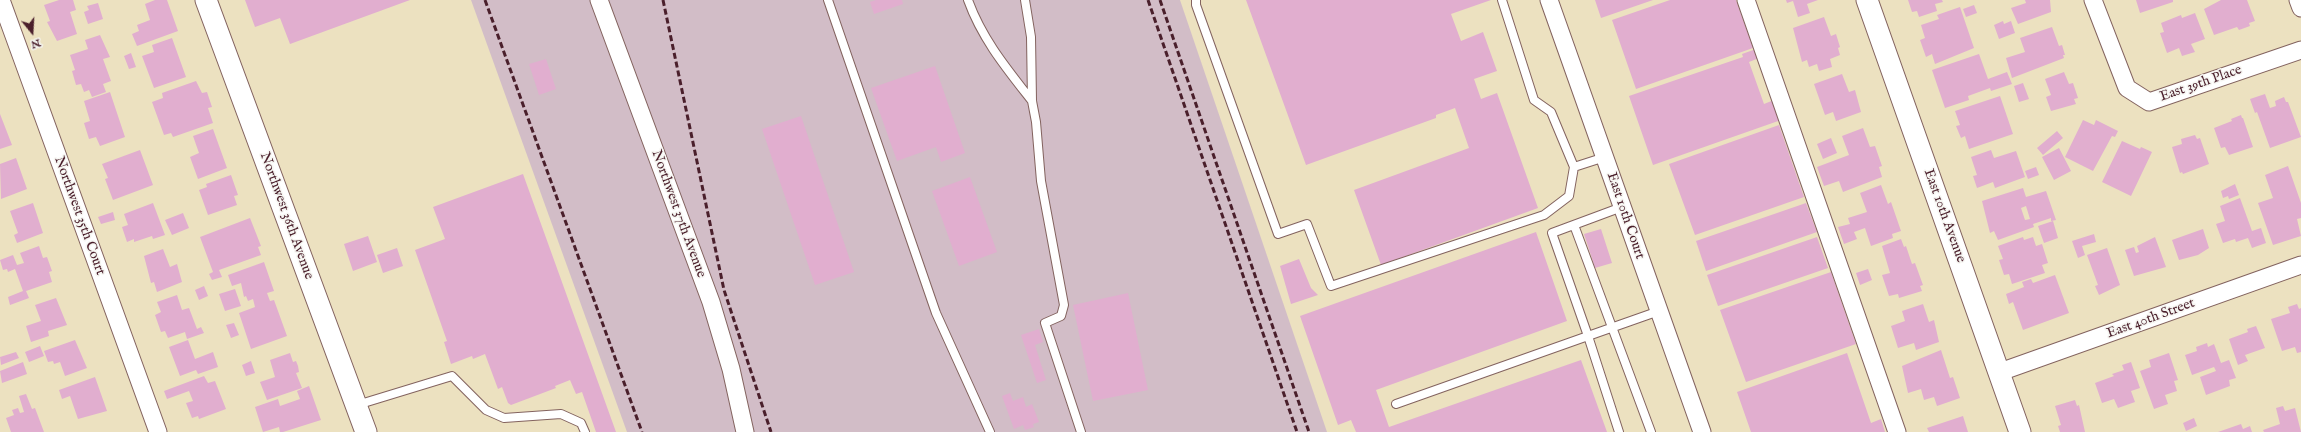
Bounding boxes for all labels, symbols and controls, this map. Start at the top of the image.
north arrow [12,12,52,52]
text: N [29,35,42,52]
street label: East 39th Place [2158,62,2244,106]
street label: Northwest 37th Avenue [647,148,709,280]
street label: Northwest 36th Avenue [255,150,317,282]
street label: Northwest 35th Court [50,154,108,278]
street label: East 10th Avenue [1919,167,1969,265]
street label: East 10th Court [1602,170,1648,262]
street label: East 40th Street [2105,295,2197,343]

